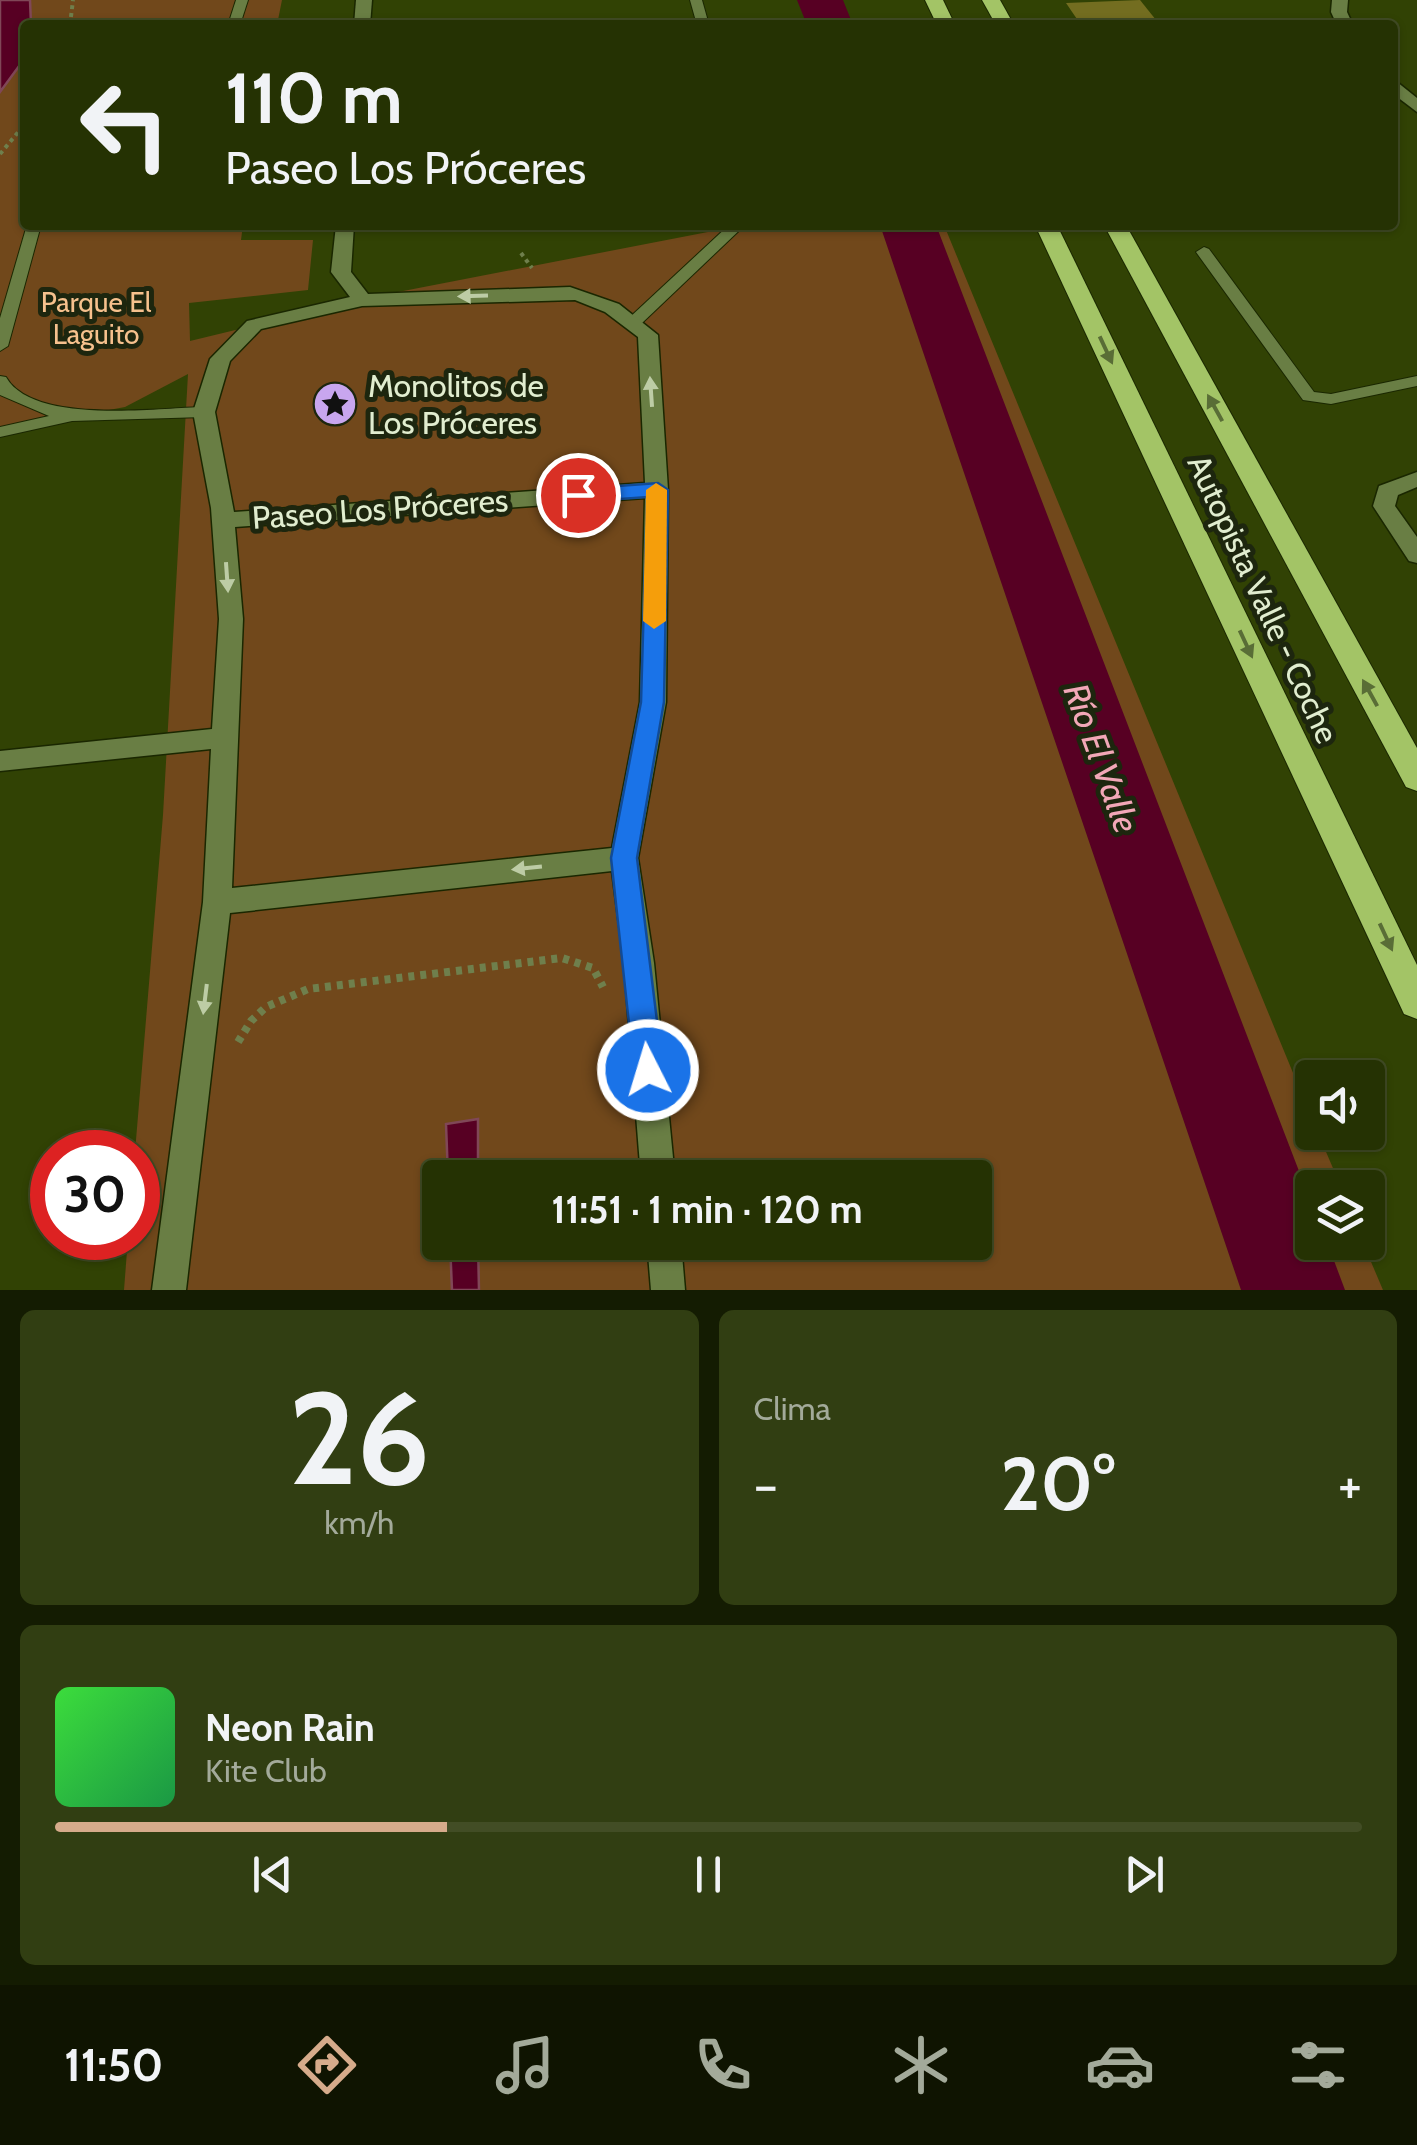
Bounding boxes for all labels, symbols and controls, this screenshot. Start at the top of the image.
text: 110 m [225,55,403,141]
icon: left [60,60,190,190]
text: Paseo Los Próceres [225,141,586,195]
park label: Parque El Laguito [41,285,152,351]
one-way arrow [456,289,488,305]
one-way arrow [1097,336,1114,365]
place label: Monolitos de Los Próceres [368,366,544,442]
one-way arrow [643,376,659,408]
place icon: Monolitos de Los Próceres [312,381,358,427]
one-way arrow [1206,393,1223,422]
street label: Autopista Valle - Coche [1180,448,1347,749]
pin [536,453,621,538]
icon: arrive [551,468,606,523]
street label: Paseo Los Próceres [251,480,509,537]
one-way arrow [220,562,236,594]
one-way arrow [1237,630,1254,659]
water label: Río El Valle [1055,677,1148,838]
one-way arrow [1362,678,1379,707]
one-way arrow [511,860,542,876]
one-way arrow [1377,923,1394,952]
one-way arrow [197,984,213,1016]
position arrow [596,1018,700,1122]
map controls [1295,1060,1385,1260]
button: sound [1295,1060,1385,1150]
speed limit sign: 30 [30,1130,160,1260]
button: layers [1295,1170,1385,1260]
text: 11:51 · 1 min · 120 m [552,1186,862,1233]
text: 26 [288,1359,430,1517]
text: Clima [754,1389,831,1428]
text: 20° [1001,1438,1115,1529]
text: − [754,1451,778,1518]
text: + [1338,1451,1362,1518]
text: km/h [324,1503,394,1542]
text: Neon Rain [205,1704,375,1751]
text: Kite Club [205,1751,327,1790]
icon: previous [245,1847,300,1902]
icon: pause [681,1847,736,1902]
icon: next [1117,1847,1172,1902]
icon: directions [292,2030,362,2100]
icon: music [490,2030,560,2100]
icon: phone [688,2030,758,2100]
icon: climate [886,2030,956,2100]
icon: car [1085,2030,1155,2100]
icon: filters [1283,2030,1353,2100]
text: 11:50 [64,2038,163,2092]

